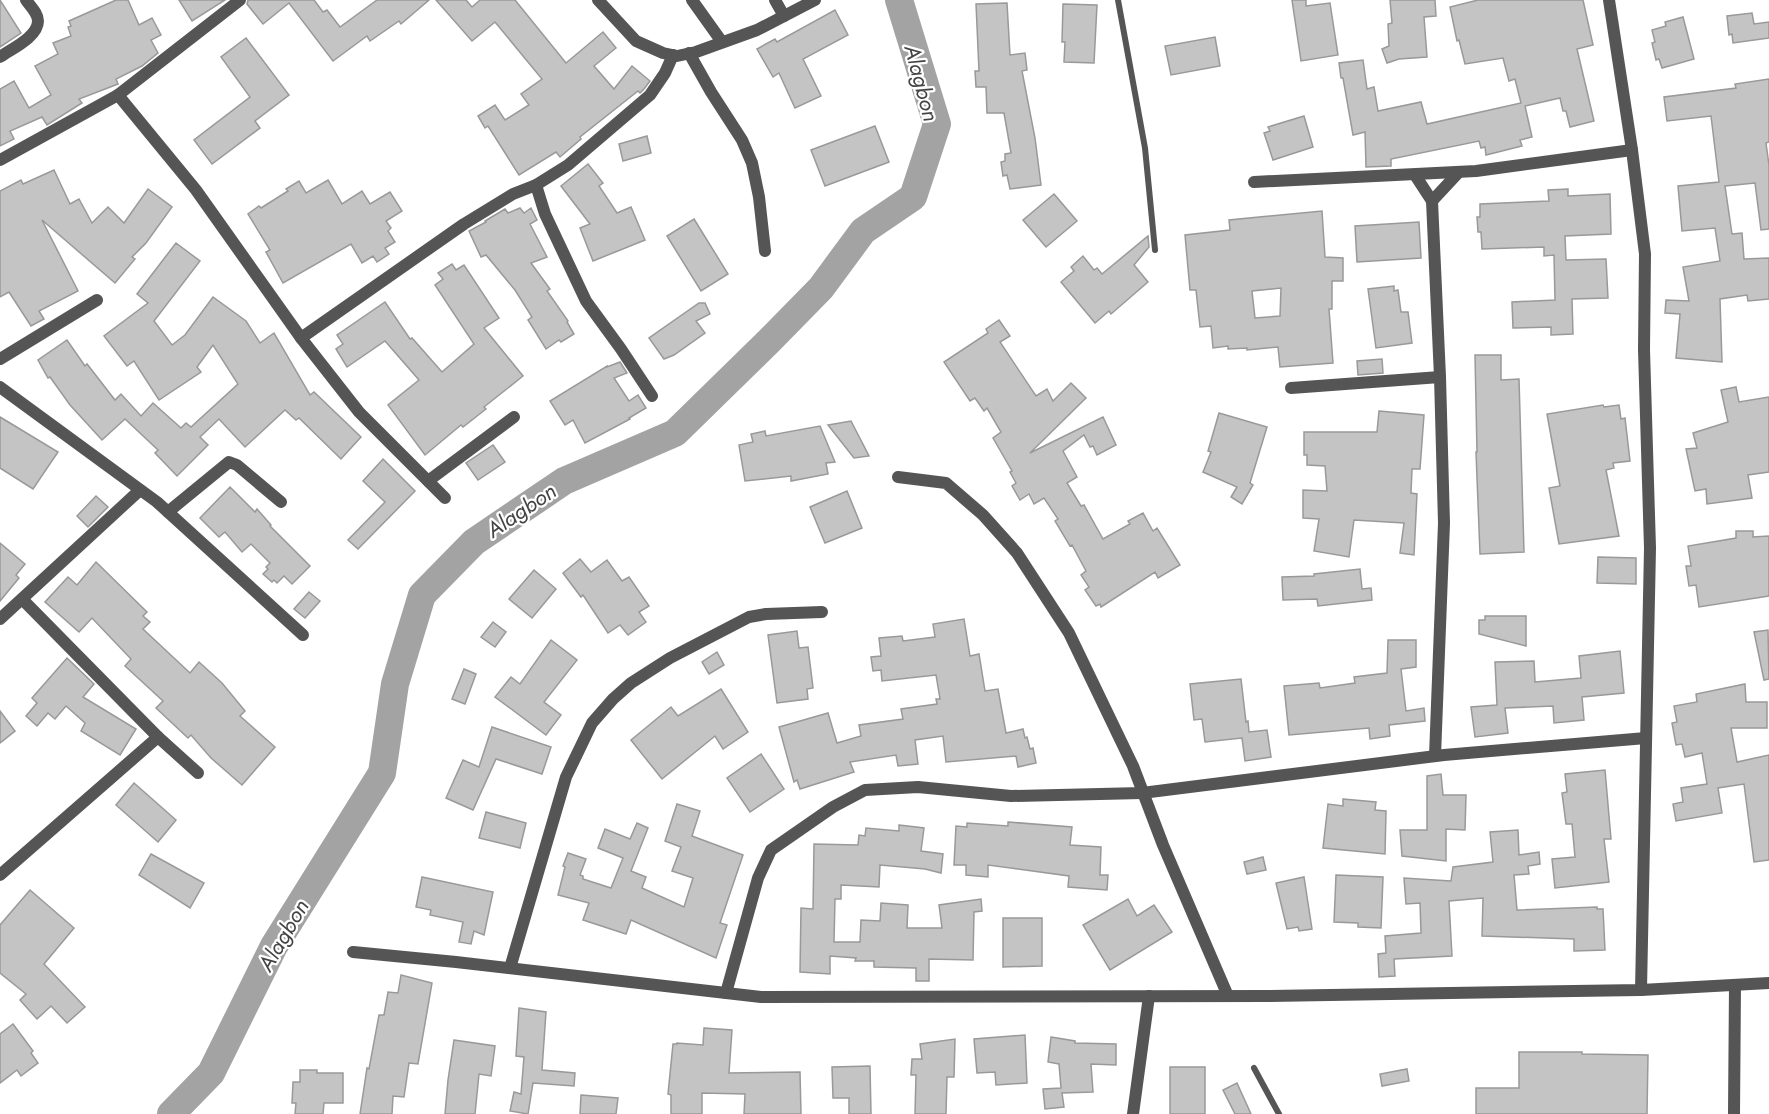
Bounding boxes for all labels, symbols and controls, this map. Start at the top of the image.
water label: Alagbon [896,40,948,125]
water label: Alagbon [479,475,562,546]
water label: Alagbon [249,893,316,978]

